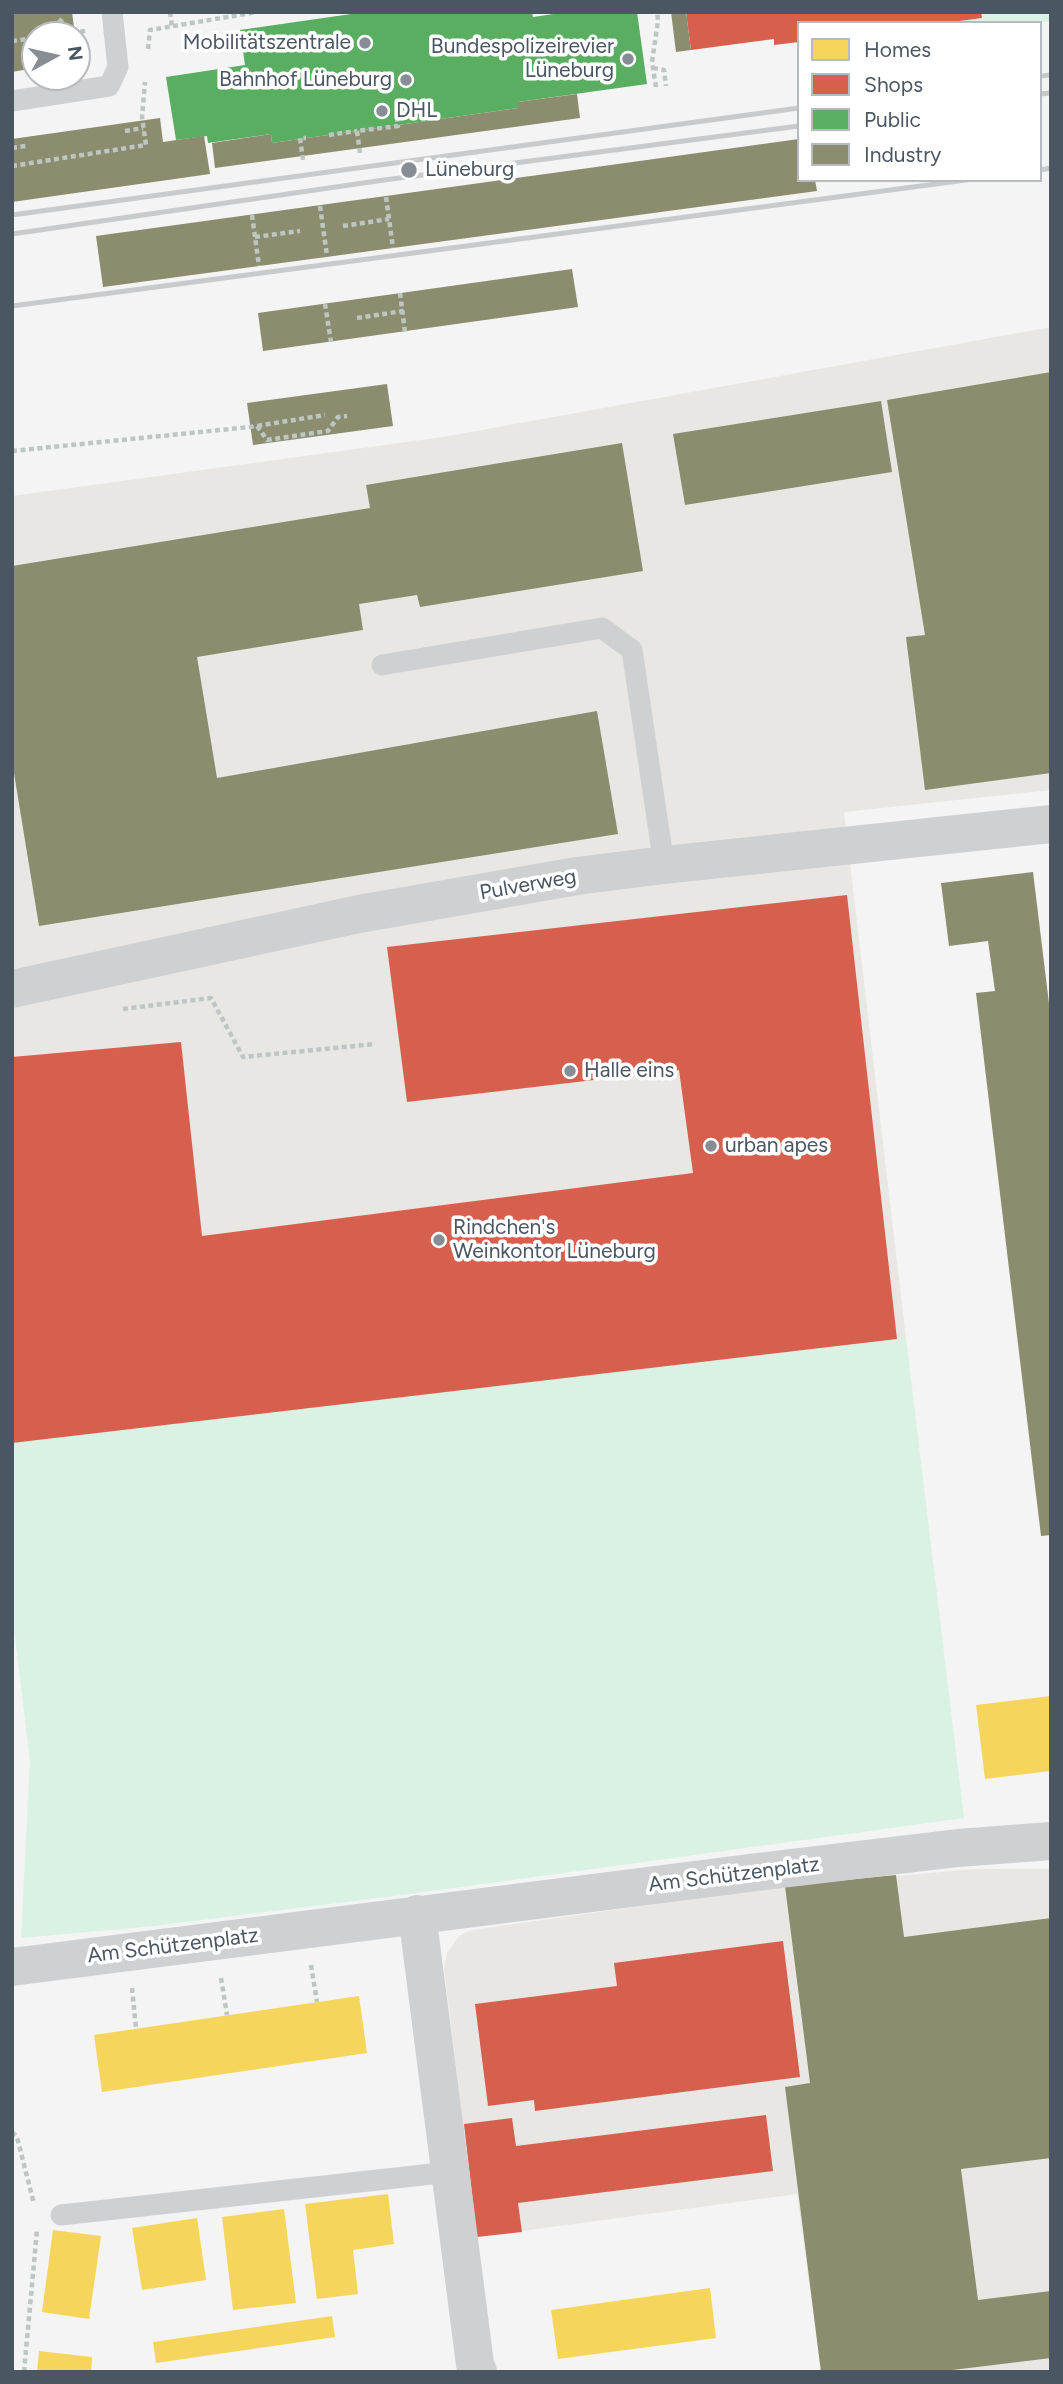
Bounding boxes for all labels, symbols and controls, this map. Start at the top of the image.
north arrow [21,21,91,91]
legend [797,21,1042,182]
place label: Mobilitätszentrale [183,30,351,56]
place label: Bundespolizeirevier Lüneburg [431,34,614,84]
marker: Mobilitätszentrale [357,35,373,51]
text: Homes [864,37,931,62]
text: N [63,44,88,62]
marker: Bundespolizeirevier Lüneburg [620,51,636,67]
place label: Bahnhof Lüneburg [219,67,392,93]
marker: Bahnhof Lüneburg [398,72,414,88]
text: Shops [864,72,923,97]
place label: DHL [396,98,437,124]
marker: DHL [374,103,390,119]
text: Public [864,107,921,132]
text: Industry [864,142,941,167]
place label: Lüneburg [425,157,514,183]
marker: Lüneburg [399,160,419,180]
street label: Pulverweg [478,864,578,906]
place label: Halle eins [584,1058,674,1084]
marker: Halle eins [562,1063,578,1079]
place label: urban apes [725,1133,828,1159]
marker: urban apes [703,1138,719,1154]
place label: Rindchen's Weinkontor Lüneburg [453,1215,656,1265]
marker: Rindchen's Weinkontor Lüneburg [431,1232,447,1248]
street label: Am Schützenplatz [647,1852,821,1898]
street label: Am Schützenplatz [86,1923,260,1969]

